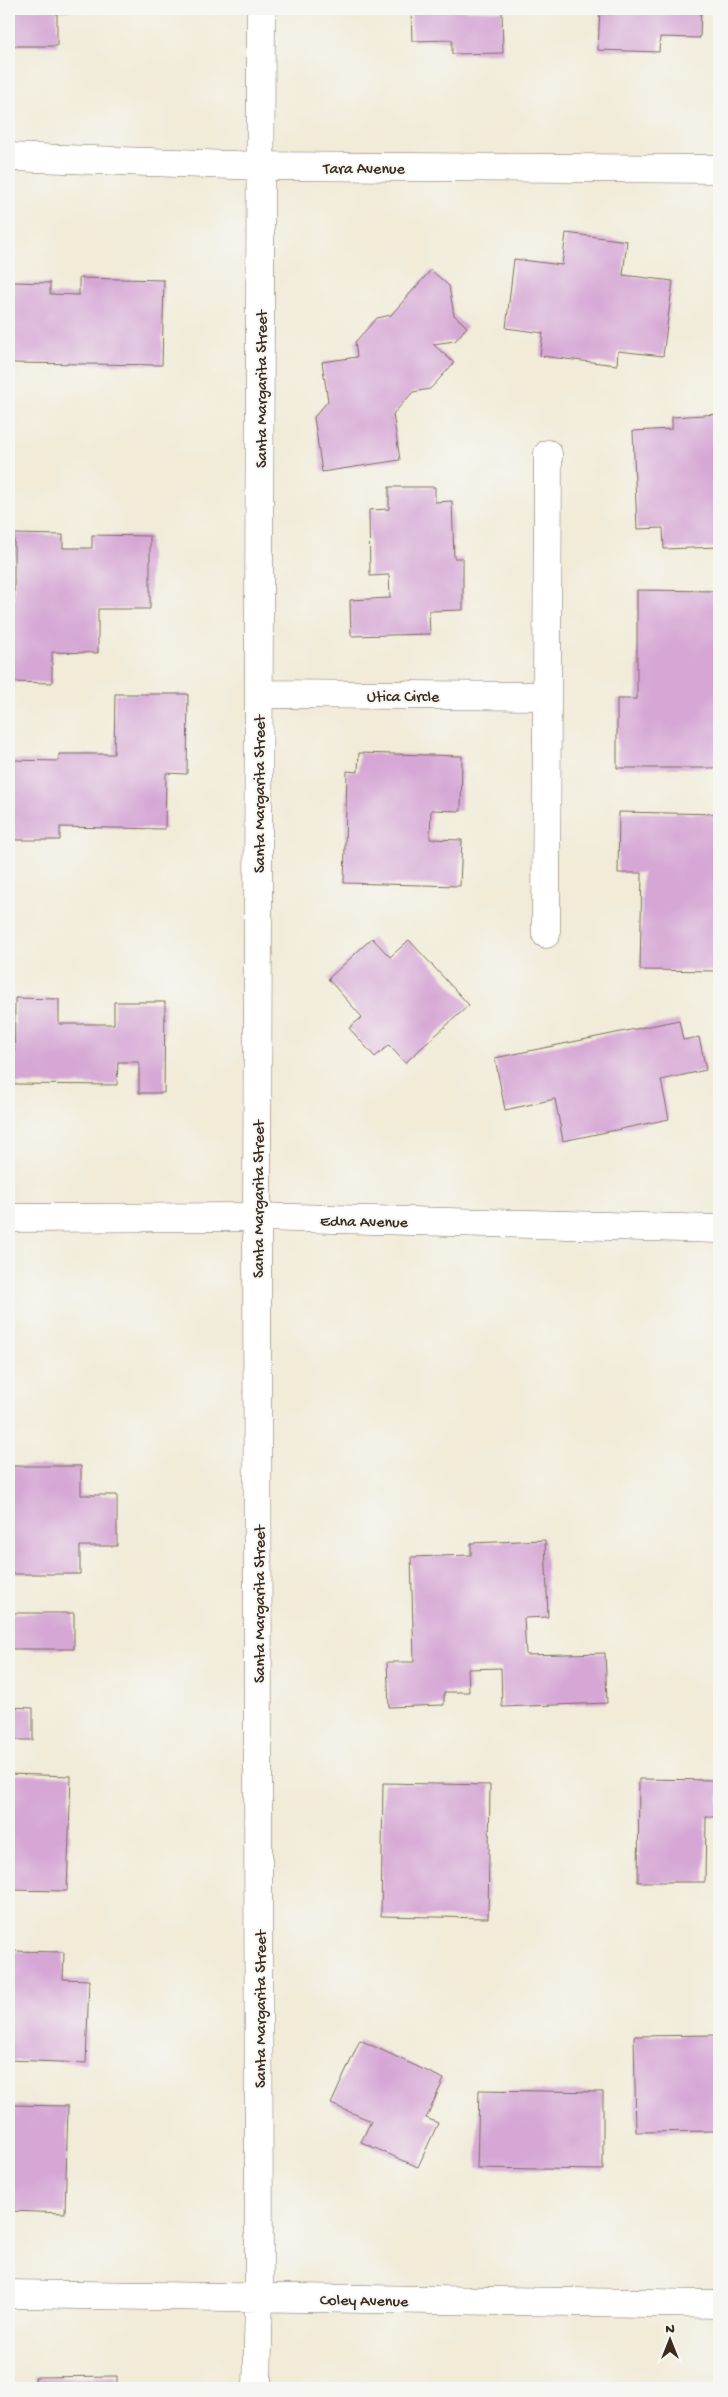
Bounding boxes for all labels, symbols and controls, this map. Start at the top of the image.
street label: Tara Avenue [322,161,405,180]
street label: Santa Margarita Street [254,309,273,468]
street label: Utica Circle [367,689,440,708]
street label: Santa Margarita Street [252,714,271,873]
street label: Santa Margarita Street [251,1119,270,1278]
street label: Edna Avenue [320,1213,409,1234]
street label: Santa Margarita Street [252,1524,271,1683]
street label: Santa Margarita Street [253,1929,272,2088]
street label: Coley Avenue [320,2292,409,2313]
north arrow [646,2314,696,2364]
text: N [665,2321,675,2338]

